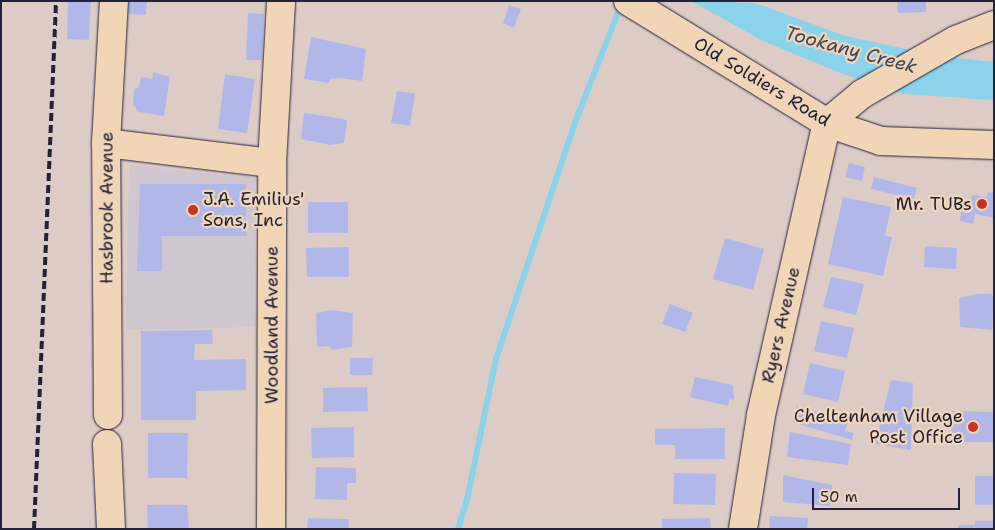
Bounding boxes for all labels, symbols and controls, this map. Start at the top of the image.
water label: Tookany Creek [783,21,919,79]
street label: Old Soldiers Road [690,33,834,131]
street label: Hasbrook Avenue [96,132,118,284]
place label: J.A. Emilius' Sons, Inc [203,189,304,232]
place label: Mr. TUBs [896,193,972,215]
marker: Mr. TUBs [976,198,988,210]
marker: J.A. Emilius' Sons, Inc [187,204,199,216]
street label: Woodland Avenue [261,246,283,404]
street label: Ryers Avenue [757,265,805,385]
place label: Cheltenham Village Post Office [794,406,963,448]
marker: Cheltenham Village Post Office [967,421,979,433]
scale bar [815,478,962,510]
text: 50 m [820,487,858,507]

